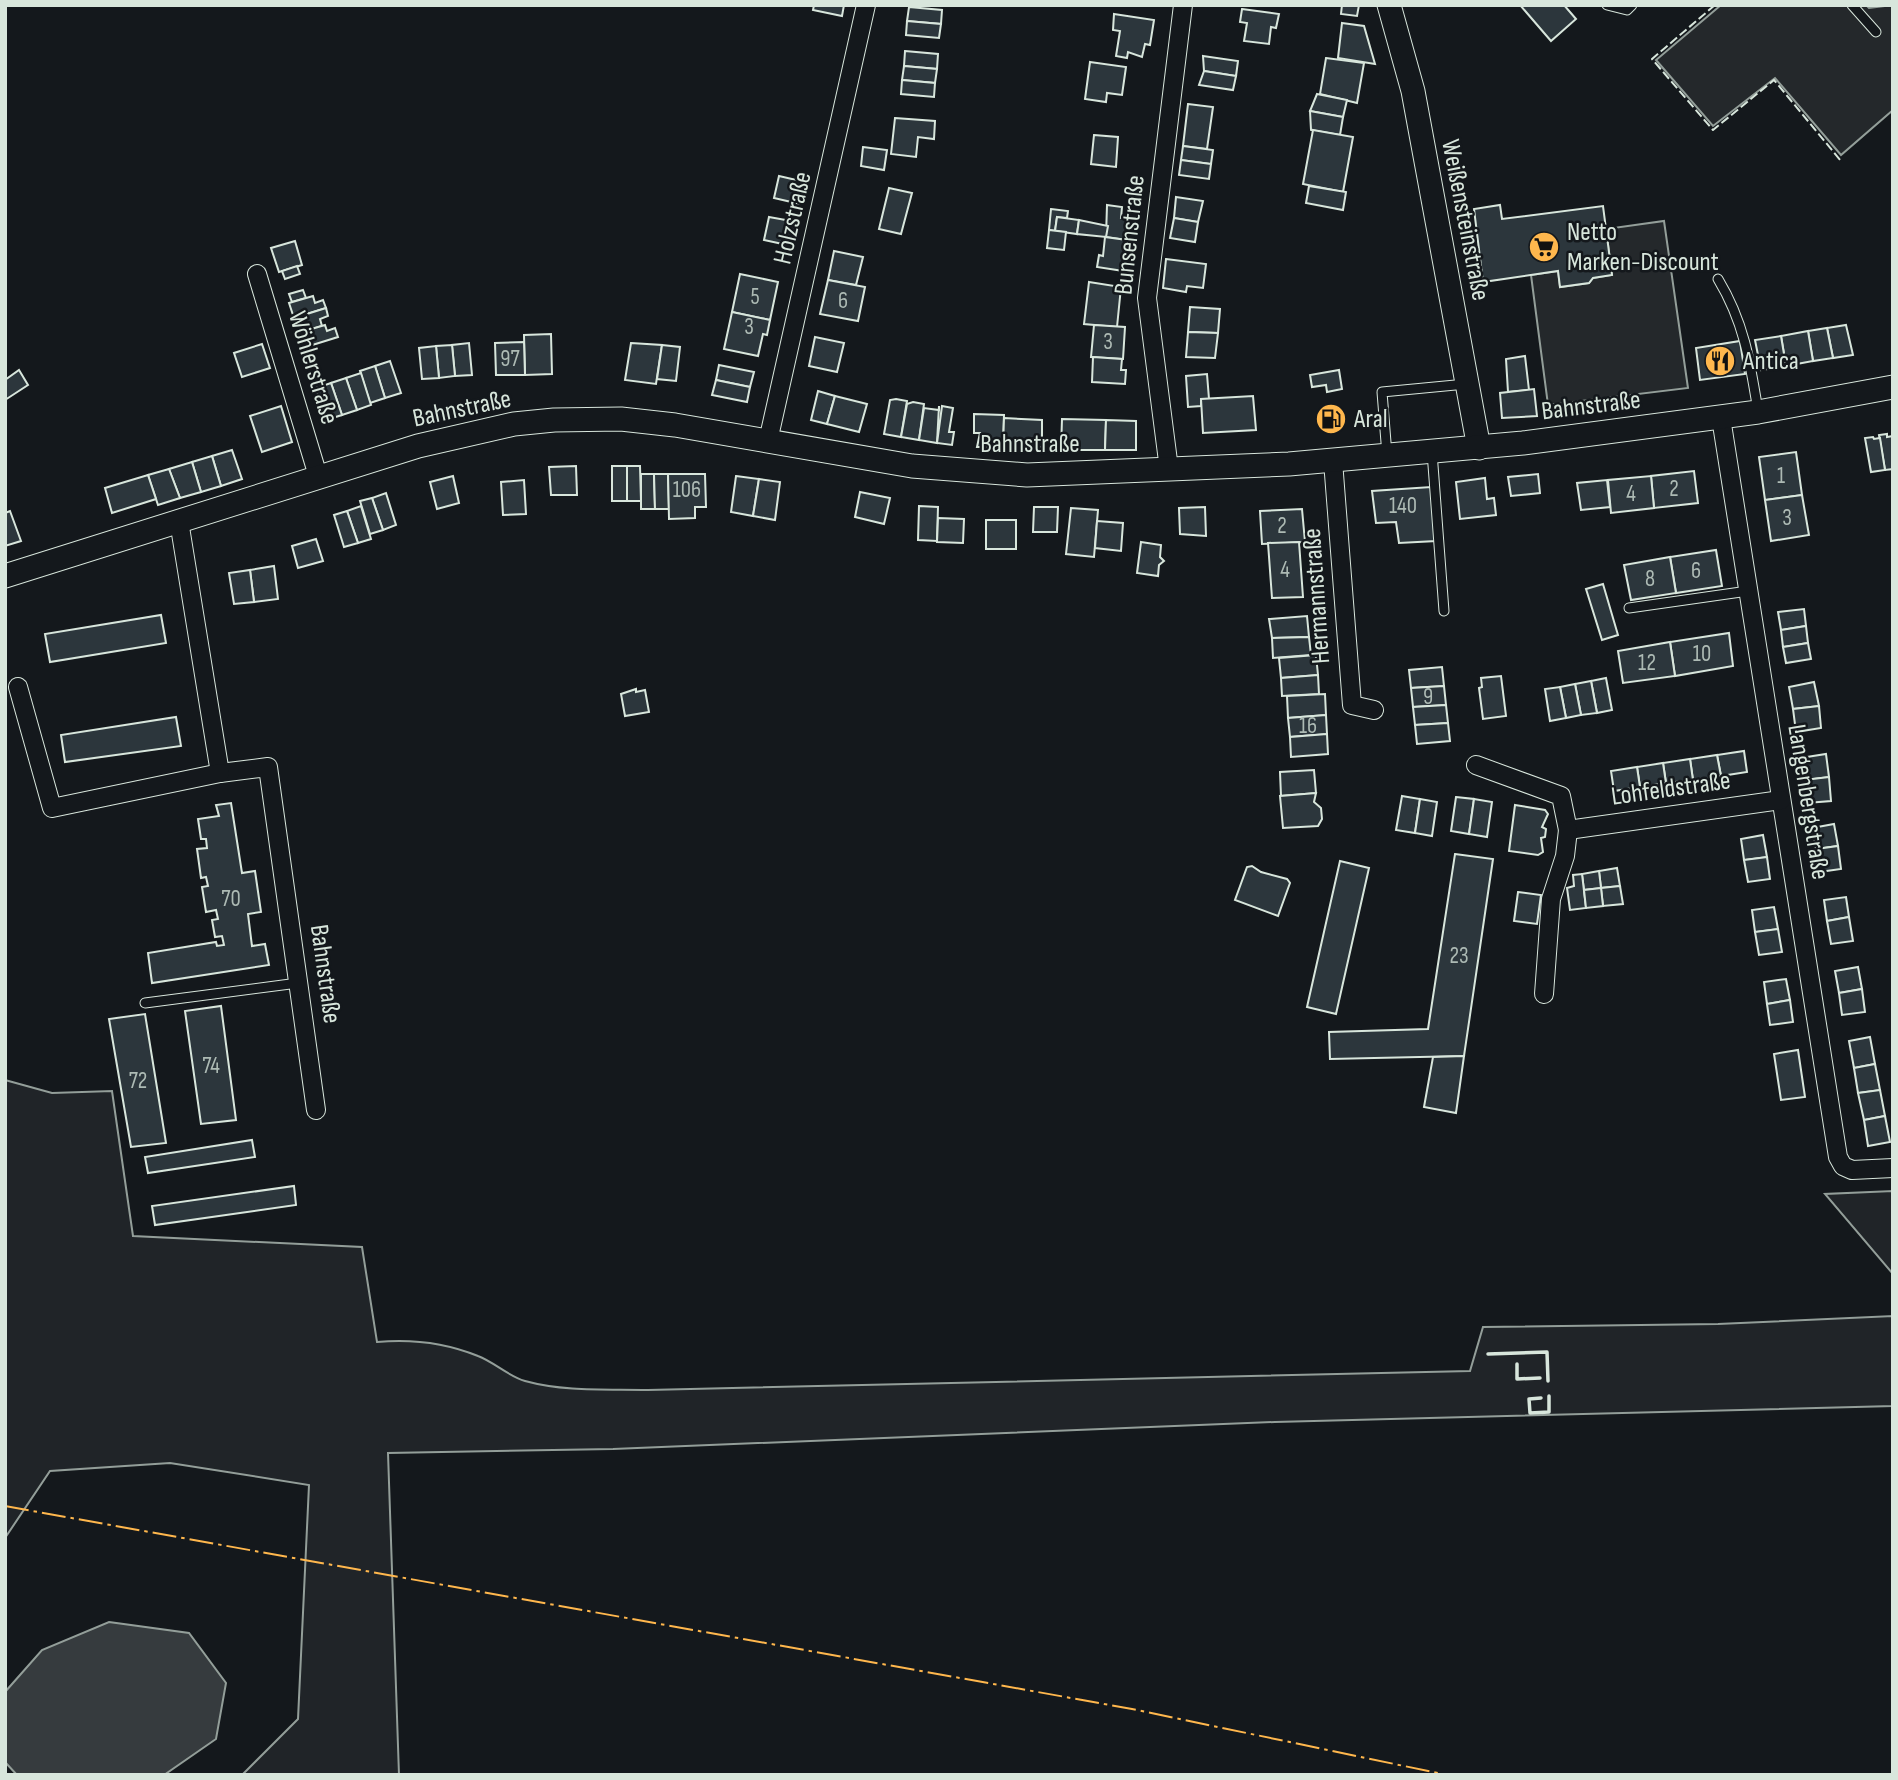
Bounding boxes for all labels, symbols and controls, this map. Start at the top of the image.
street label: Weißensteinstraße [1434,137,1496,303]
street label: Holzstraße [767,169,819,267]
street label: Bunsenstraße [1108,174,1152,296]
place label: Netto Marken-Discount [1567,217,1719,278]
supermarket icon: Netto Marken-Discount [1527,230,1561,264]
house number: 5 [750,283,760,311]
house number: 6 [838,287,848,315]
street label: Wöhlerstraße [281,308,345,428]
house number: 3 [744,313,754,341]
house number: 3 [1103,328,1113,356]
restaurant icon: Antica [1703,344,1737,378]
house number: 97 [500,345,520,373]
place label: Antica [1742,346,1799,377]
street label: Bahnstraße [410,383,514,435]
street label: Bahnstraße [1540,385,1642,427]
fuel station icon: Aral [1314,402,1348,436]
place label: Aral [1353,404,1388,435]
street label: Bahnstraße [980,429,1080,460]
house number: 1 [1777,462,1785,490]
house number: 2 [1669,475,1679,503]
house number: 106 [673,476,701,504]
house number: 4 [1626,480,1636,508]
house number: 140 [1389,492,1417,520]
house number: 3 [1782,504,1792,532]
house number: 2 [1277,512,1287,540]
street label: Hermannstraße [1297,527,1337,665]
house number: 4 [1280,556,1290,584]
house number: 6 [1691,557,1701,585]
house number: 8 [1645,565,1655,593]
house number: 10 [1693,640,1711,668]
house number: 12 [1638,649,1656,677]
house number: 9 [1423,683,1433,711]
house number: 16 [1299,712,1317,740]
street label: Langenbergstraße [1780,722,1836,882]
street label: Lohfeldstraße [1609,765,1733,813]
house number: 70 [221,885,241,913]
street label: Bahnstraße [303,923,347,1025]
house number: 23 [1449,942,1469,970]
house number: 74 [202,1052,220,1080]
house number: 72 [129,1067,147,1095]

